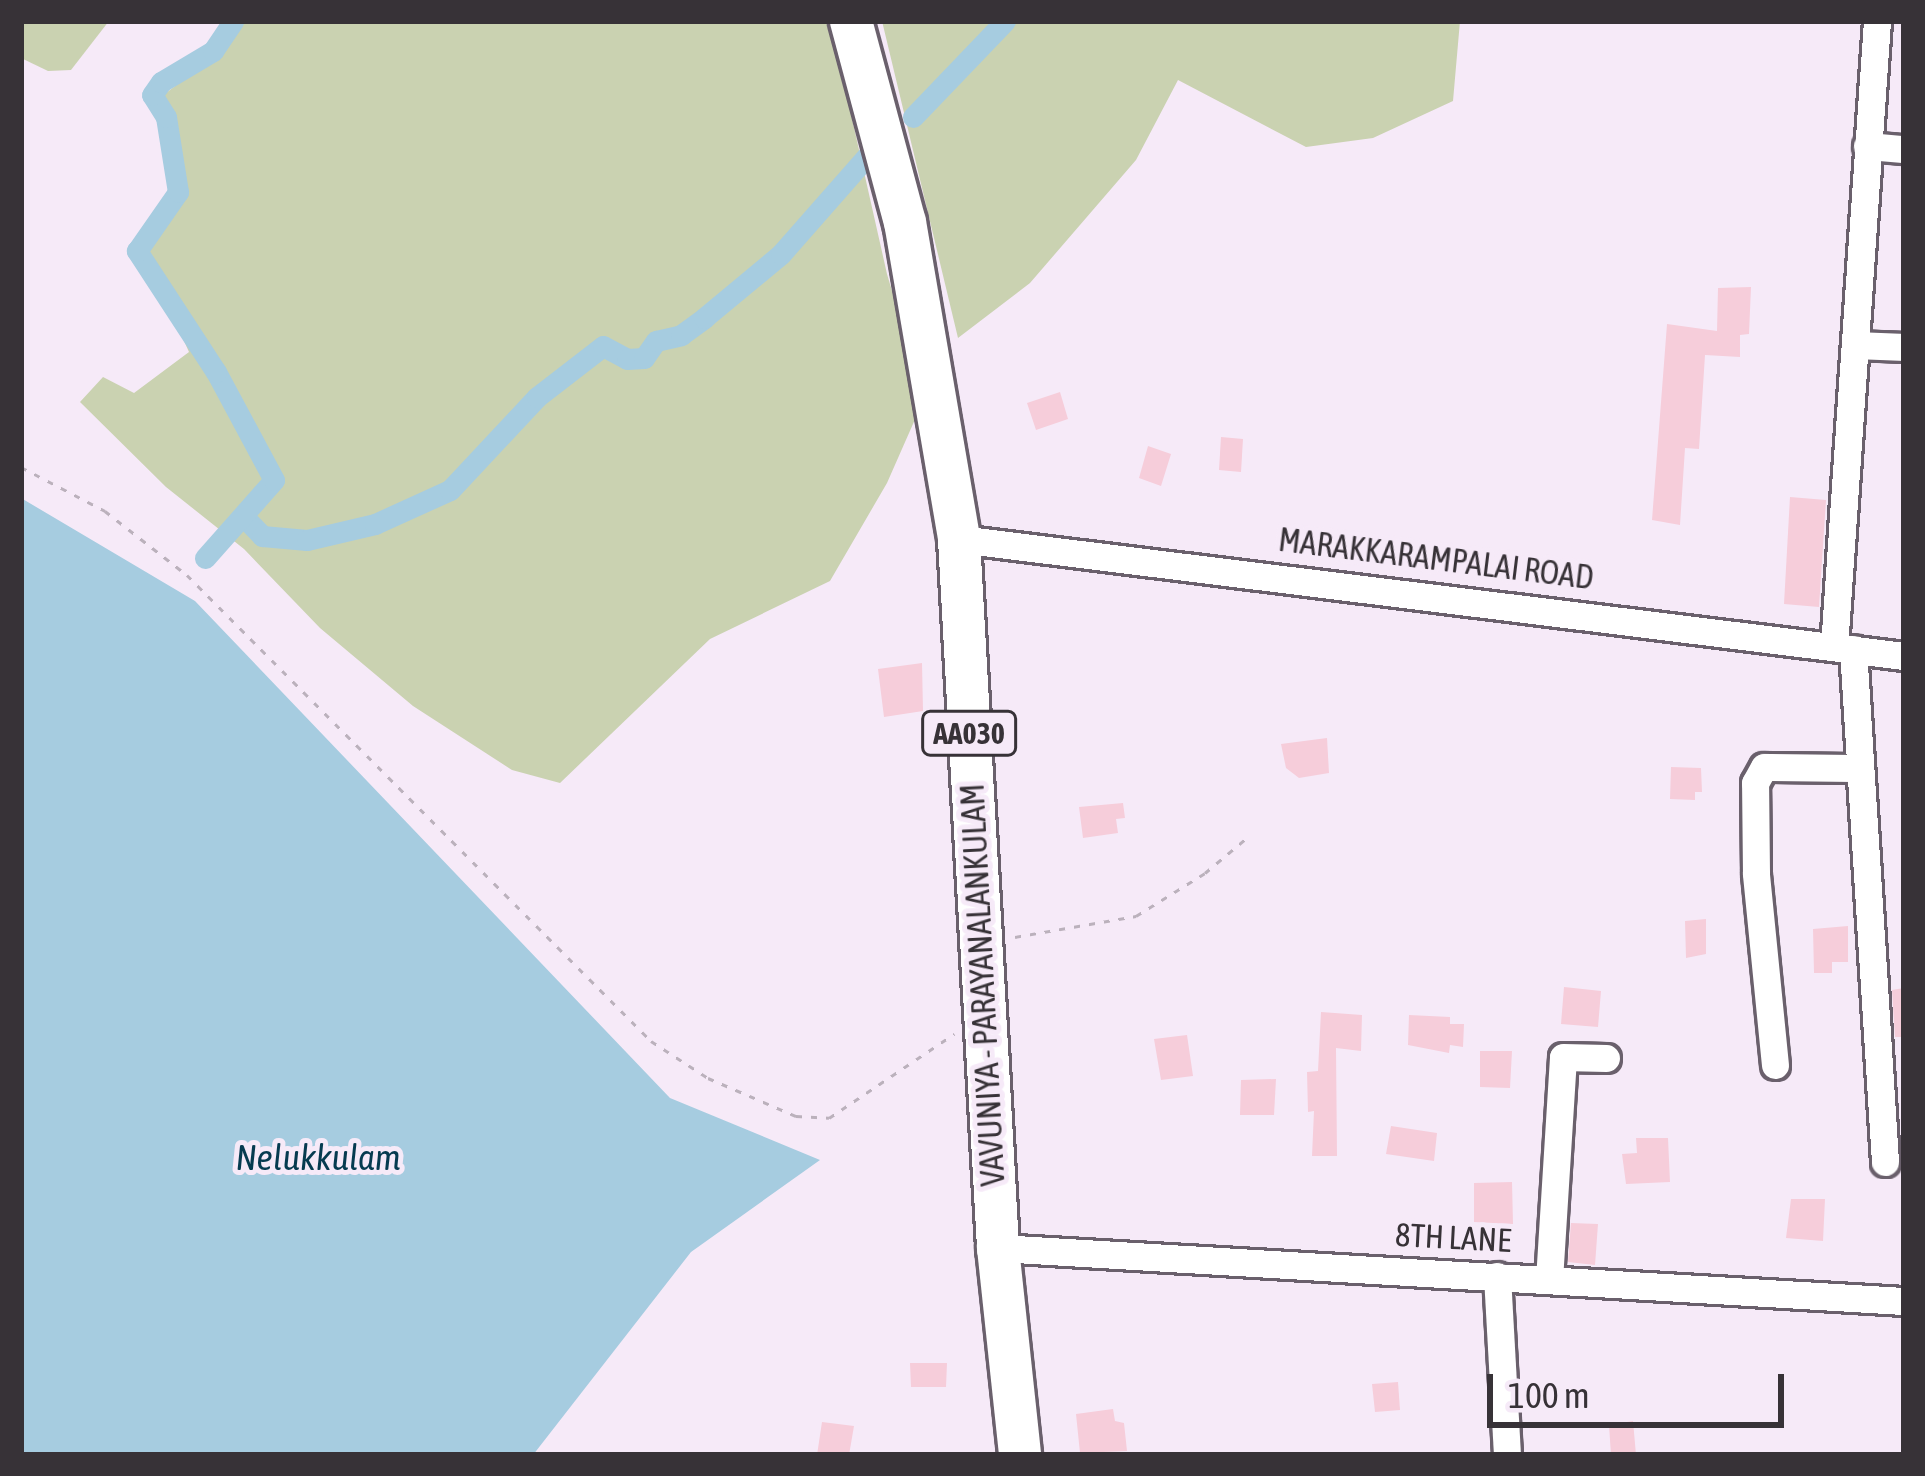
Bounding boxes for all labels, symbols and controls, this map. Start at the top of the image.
street label: MARAKKARAMPALAI ROAD [1276,520,1596,598]
road number: AA030 [921,709,1017,757]
street label: VAVUNIYA - PARAYANALANKULAM [953,783,1013,1187]
water label: Nelukkulam [235,1136,401,1180]
street label: 8TH LANE [1394,1215,1512,1261]
scale bar [1493,1350,1790,1424]
text: 100 m [1508,1374,1590,1416]

